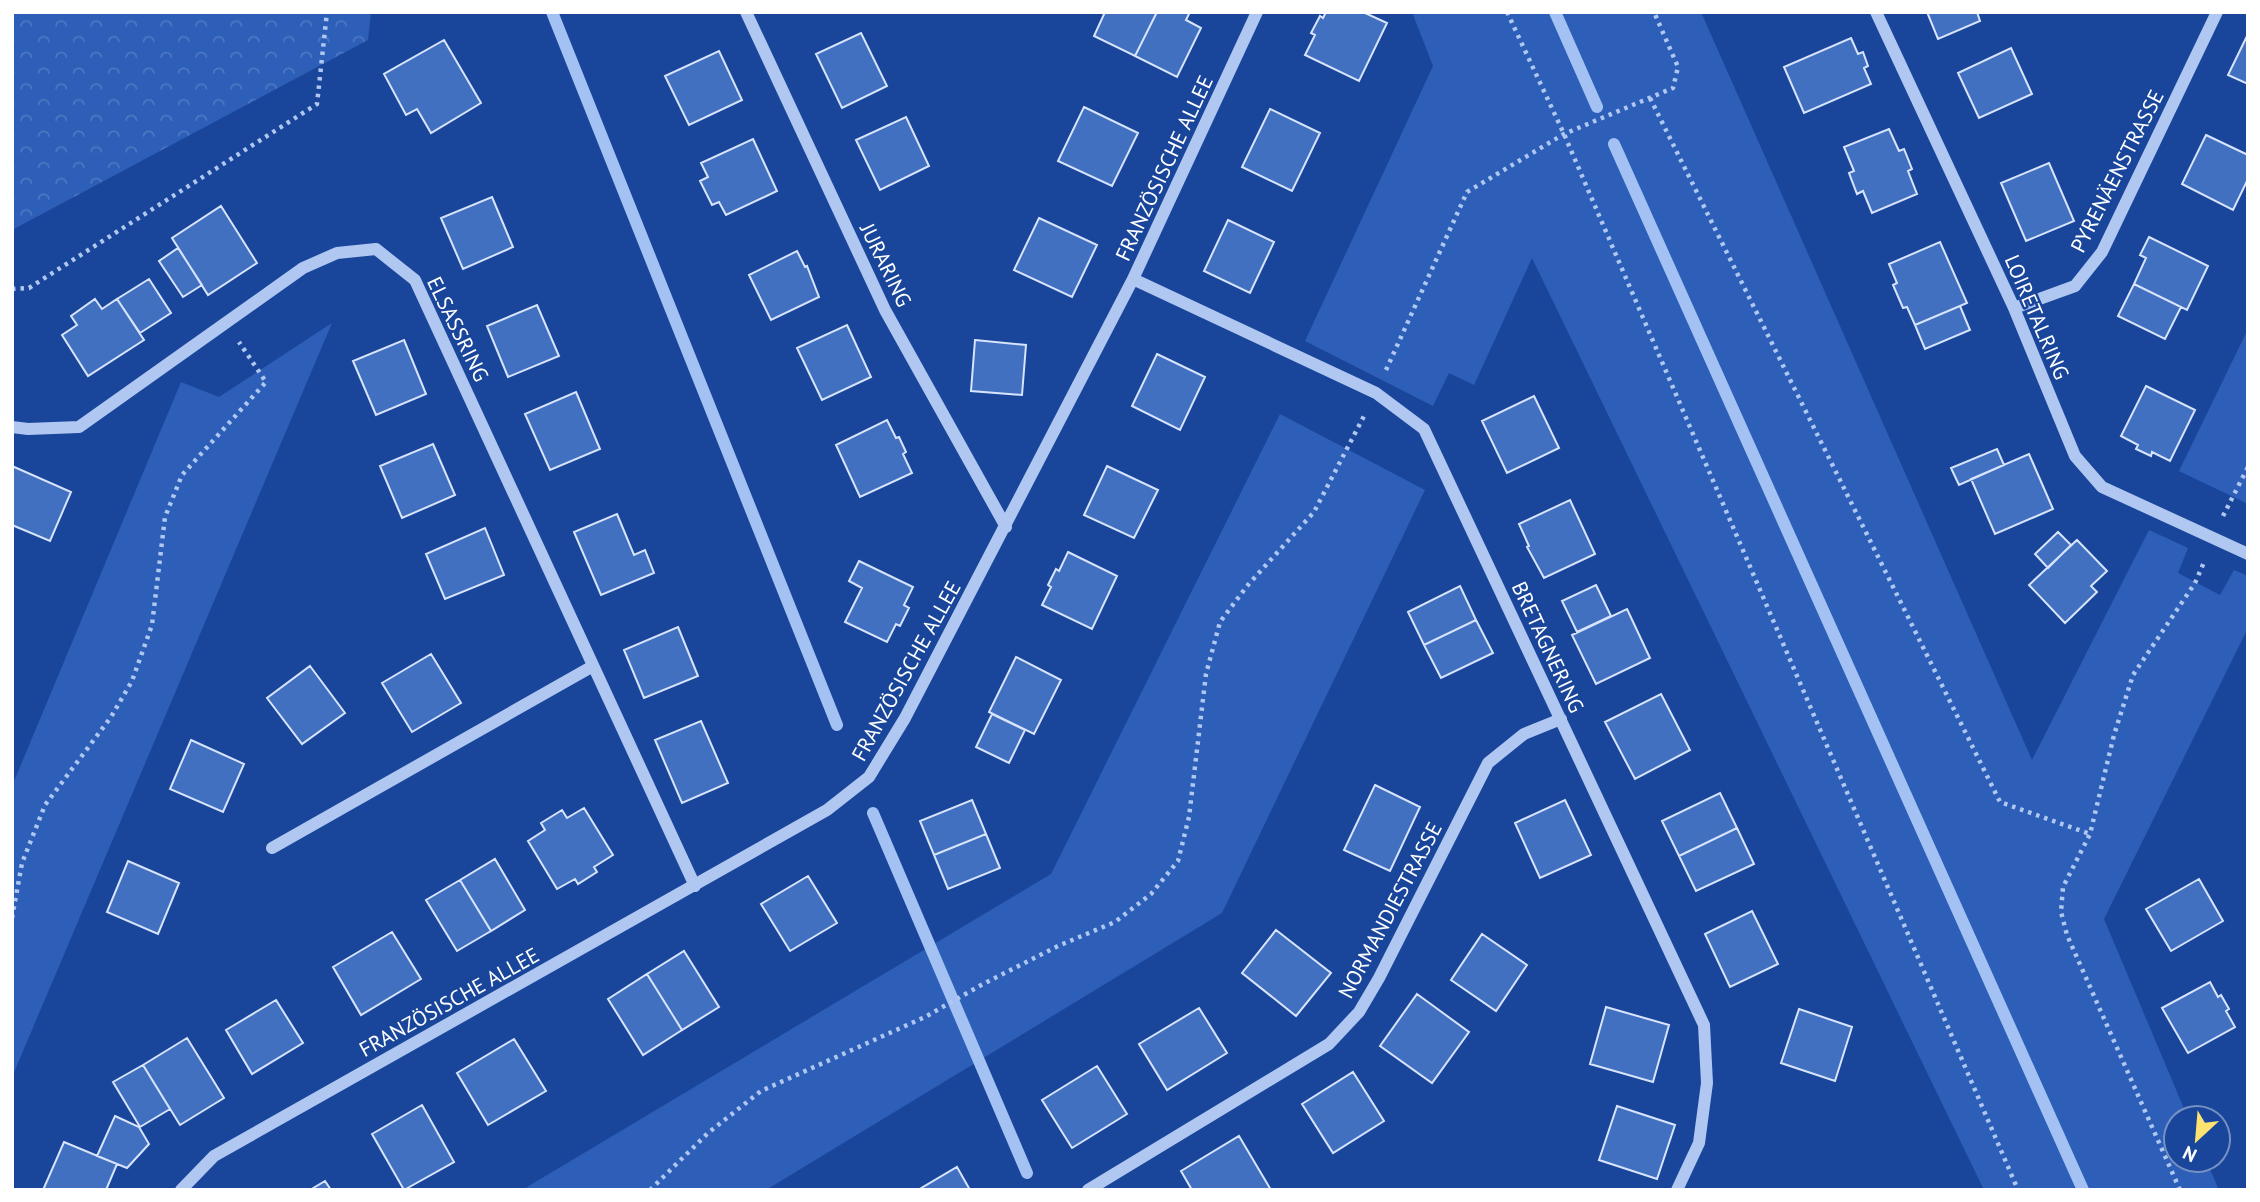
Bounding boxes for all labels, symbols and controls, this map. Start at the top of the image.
street label: FRANZÖSISCHE ALLEE [1109,71,1219,265]
street label: PYRENÄENSTRASSE [2064,85,2170,257]
street label: JURARING [854,218,918,311]
street label: LOIRETALRING [1999,251,2075,383]
street label: ELSASSRING [421,272,495,386]
street label: FRANZÖSISCHE ALLEE [845,576,967,766]
street label: BRETAGNERING [1506,577,1590,717]
street label: NORMANDIESTRASSE [1332,817,1448,1003]
street label: FRANZÖSISCHE ALLEE [354,941,544,1063]
north arrow [2162,1104,2232,1174]
text: N [2179,1141,2200,1168]

